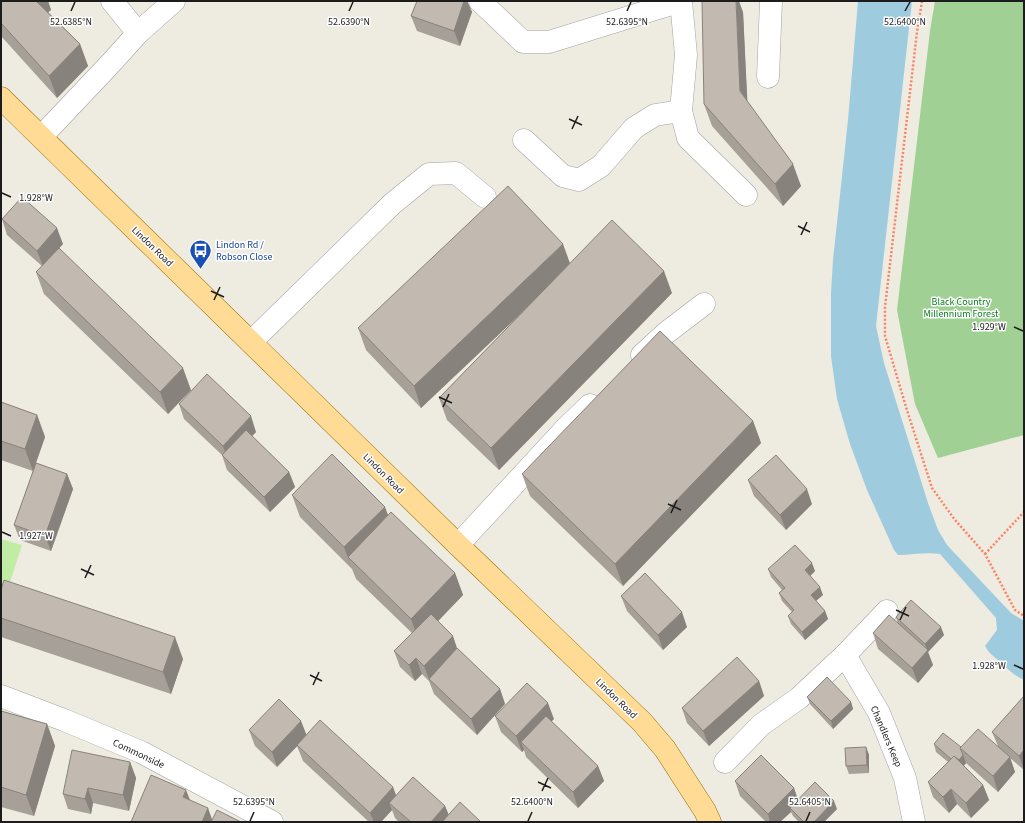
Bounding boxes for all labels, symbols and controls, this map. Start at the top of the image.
text: 52.6385°N [50,15,92,29]
text: 52.6390°N [328,15,370,29]
text: 52.6395°N [606,15,648,29]
text: 52.6400°N [884,15,926,29]
text: 1.928°W [19,191,53,205]
street label: Lindon Road [128,223,176,270]
bus stop icon: Lindon Rd / Robson Close [188,237,214,270]
place label: Lindon Rd / Robson Close [216,238,272,264]
park label: Black Country Millennium Forest [924,295,999,321]
text: 1.929°W [972,320,1006,334]
street label: Lindon Road [360,450,407,497]
text: 1.927°W [19,529,53,543]
text: 1.928°W [972,659,1006,673]
street label: Lindon Road [592,675,640,722]
street label: Chandlers Keep [867,703,906,770]
street label: Commonside [110,736,167,772]
text: 52.6395°N [233,795,275,809]
text: 52.6400°N [511,795,553,809]
text: 52.6405°N [789,795,831,809]

